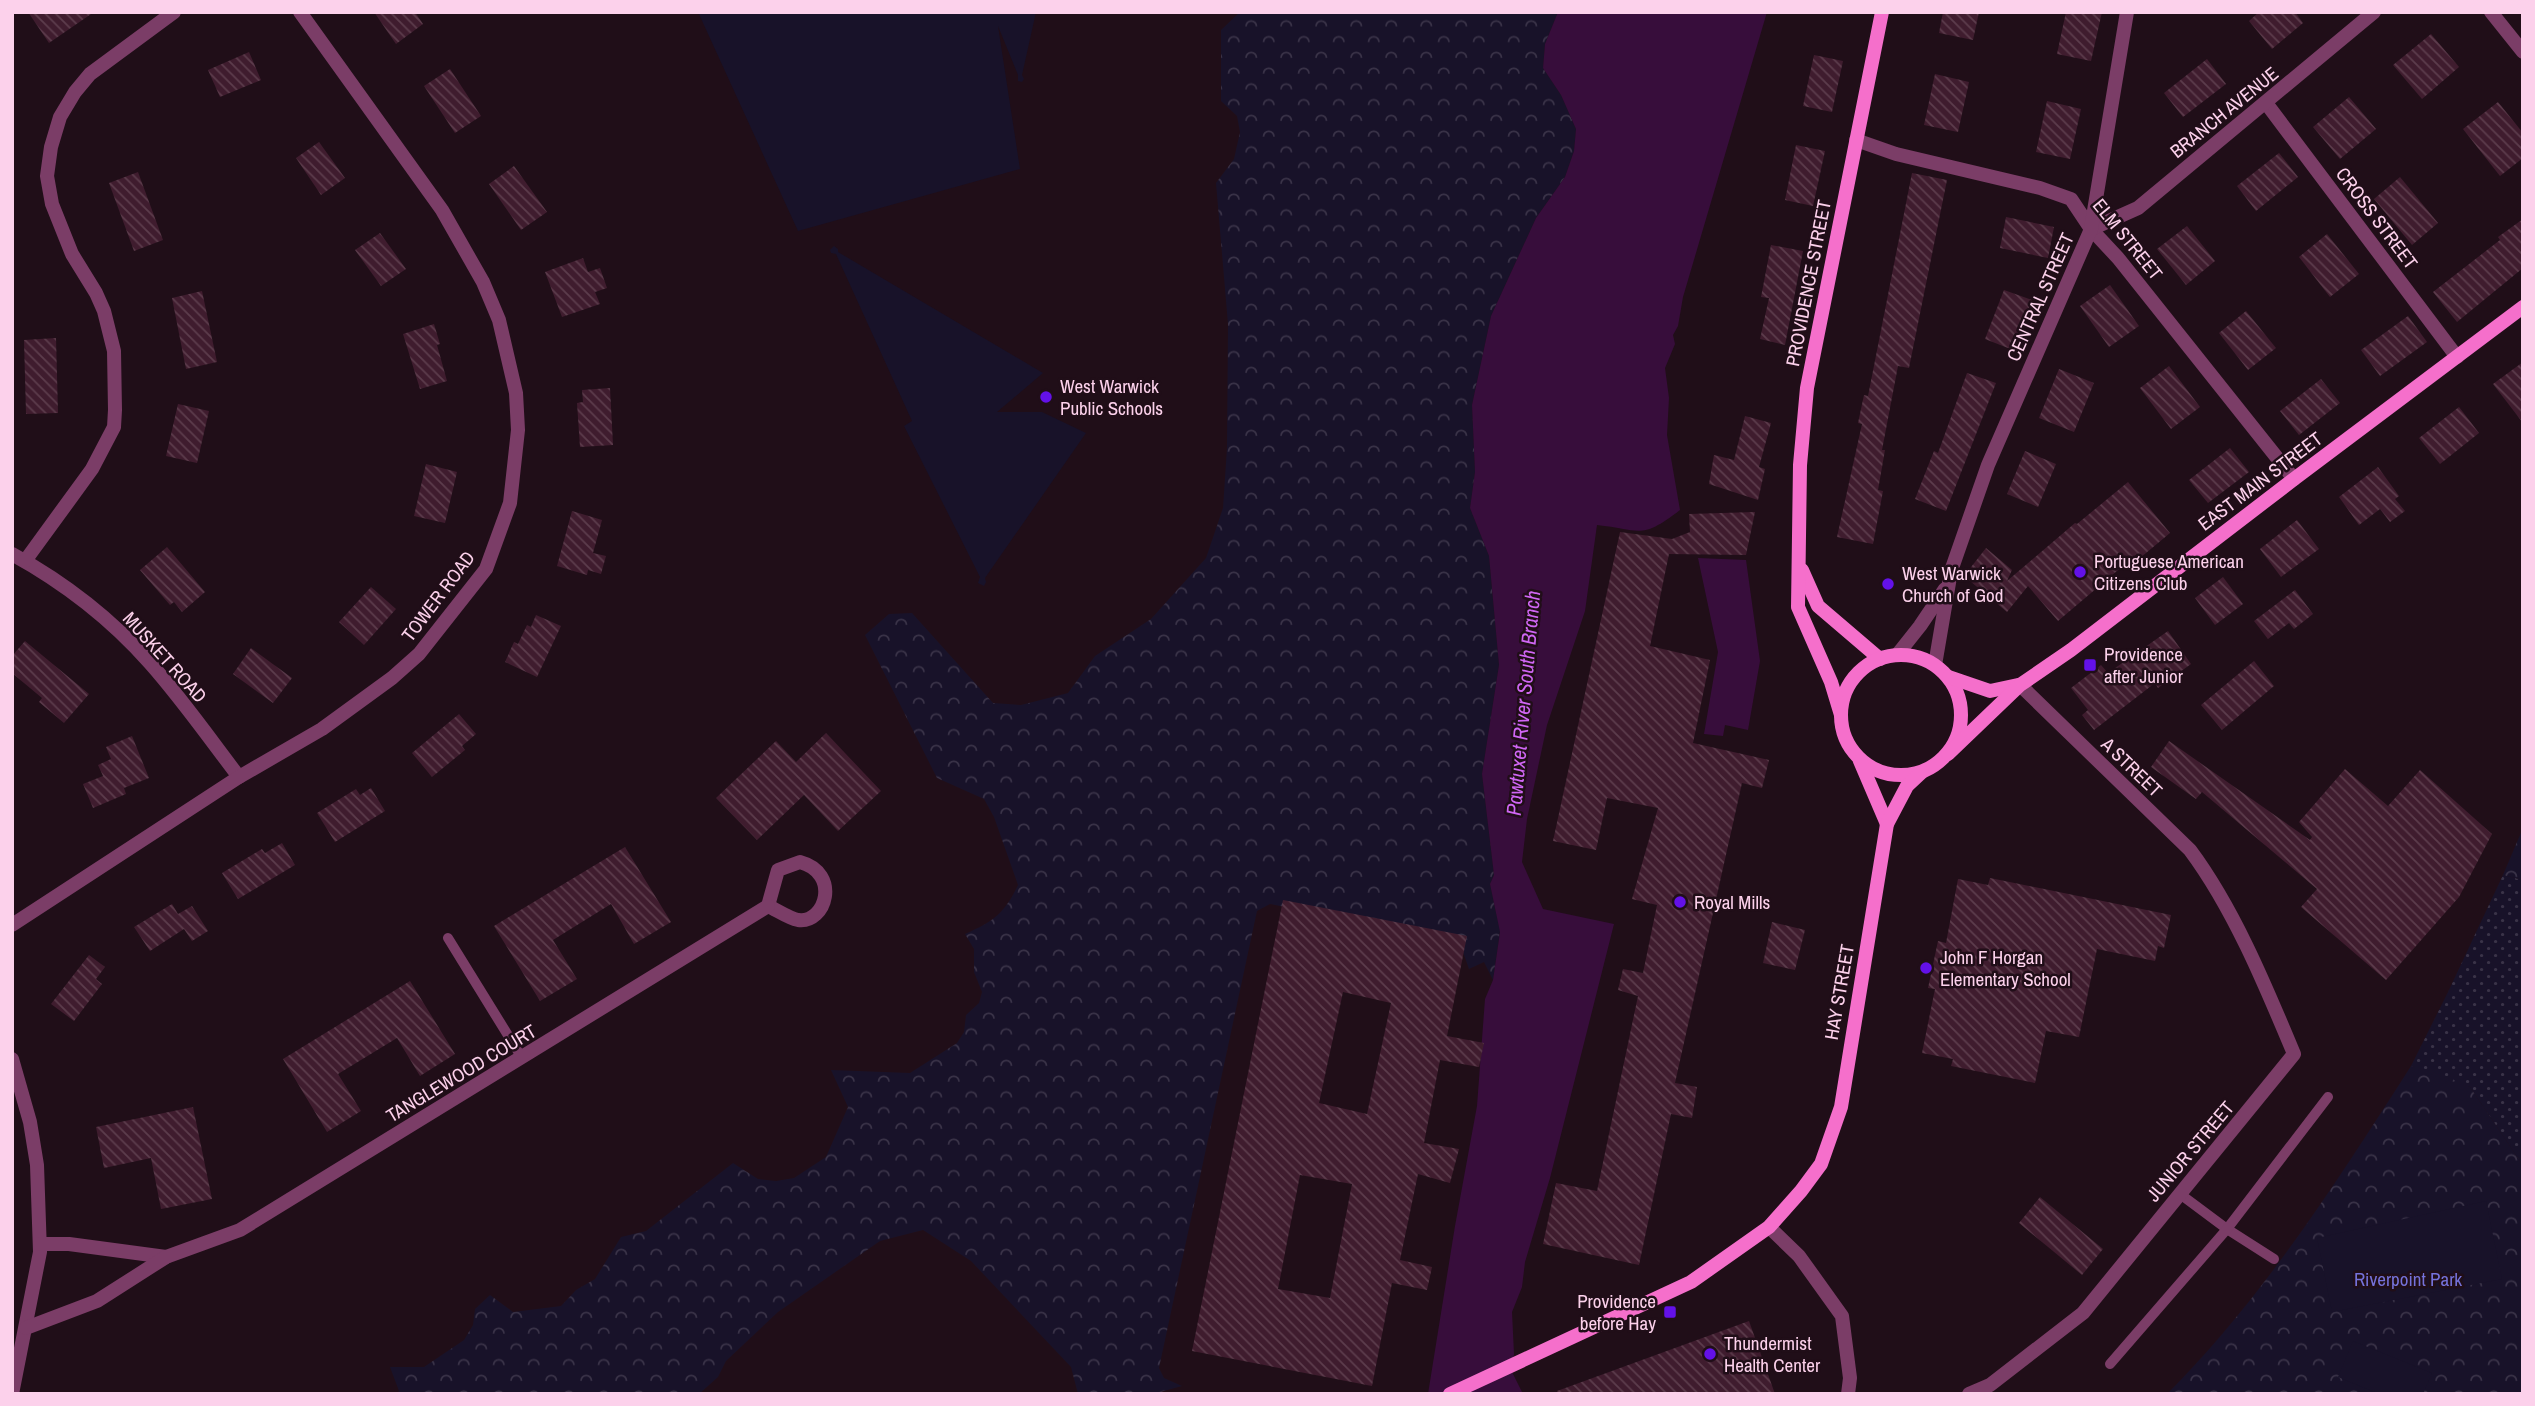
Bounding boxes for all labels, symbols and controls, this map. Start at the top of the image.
street label: BRANCH AVENUE [2164,60,2284,164]
street label: CROSS STREET [2330,162,2424,275]
street label: ELM STREET [2087,193,2169,286]
street label: PROVIDENCE STREET [1779,197,1837,368]
street label: CENTRAL STREET [2000,228,2080,365]
place label: West Warwick Public Schools [1060,373,1163,421]
marker: West Warwick Public Schools [1038,389,1054,405]
street label: EAST MAIN STREET [2192,425,2328,536]
street label: TOWER ROAD [395,545,481,647]
place label: Portuguese American Citizens Club [2094,548,2244,596]
place label: West Warwick Church of God [1902,560,2003,608]
marker: Portuguese American Citizens Club [2072,564,2088,580]
marker: West Warwick Church of God [1880,576,1896,592]
water label: Pawtuxet River South Branch [1499,589,1547,817]
street label: MUSKET ROAD [117,606,213,708]
place label: Providence after Junior [2104,641,2184,689]
marker: Providence after Junior [2082,657,2098,673]
street label: A STREET [2095,731,2168,803]
place label: Royal Mills [1694,889,1770,915]
marker: Royal Mills [1672,894,1688,910]
street label: HAY STREET [1818,942,1860,1042]
place label: John F Horgan Elementary School [1940,944,2071,992]
marker: John F Horgan Elementary School [1918,960,1934,976]
street label: TANGLEWOOD COURT [381,1018,541,1128]
street label: JUNIOR STREET [2140,1095,2240,1207]
park label: Riverpoint Park [2354,1266,2462,1292]
place label: Providence before Hay [1577,1288,1656,1336]
marker: Providence before Hay [1662,1304,1678,1320]
place label: Thundermist Health Center [1724,1330,1821,1378]
marker: Thundermist Health Center [1702,1346,1718,1362]

